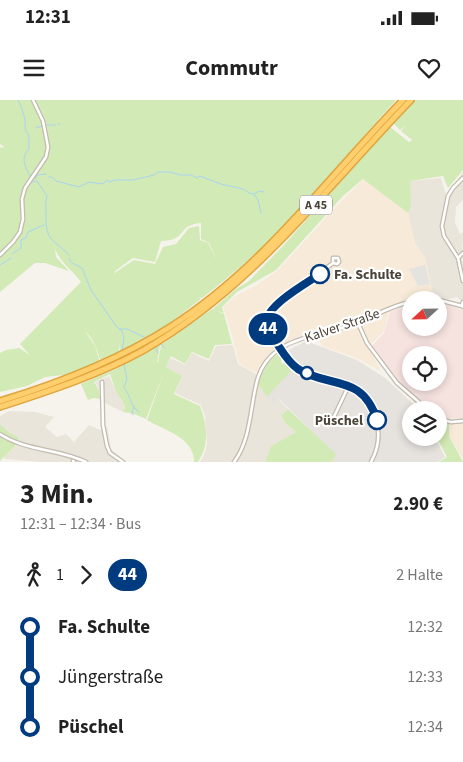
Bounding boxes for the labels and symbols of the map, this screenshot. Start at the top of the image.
road number: A 45 [300,196,332,214]
marker: Fa. Schulte [310,264,330,284]
place label: Fa. Schulte [334,265,402,285]
north arrow [402,291,448,336]
street label: Kalver Straße [302,304,383,348]
line badge: 44 [246,313,290,345]
unlabelled marker [300,366,314,380]
marker: Püschel [367,410,387,430]
place label: Püschel [315,411,363,431]

